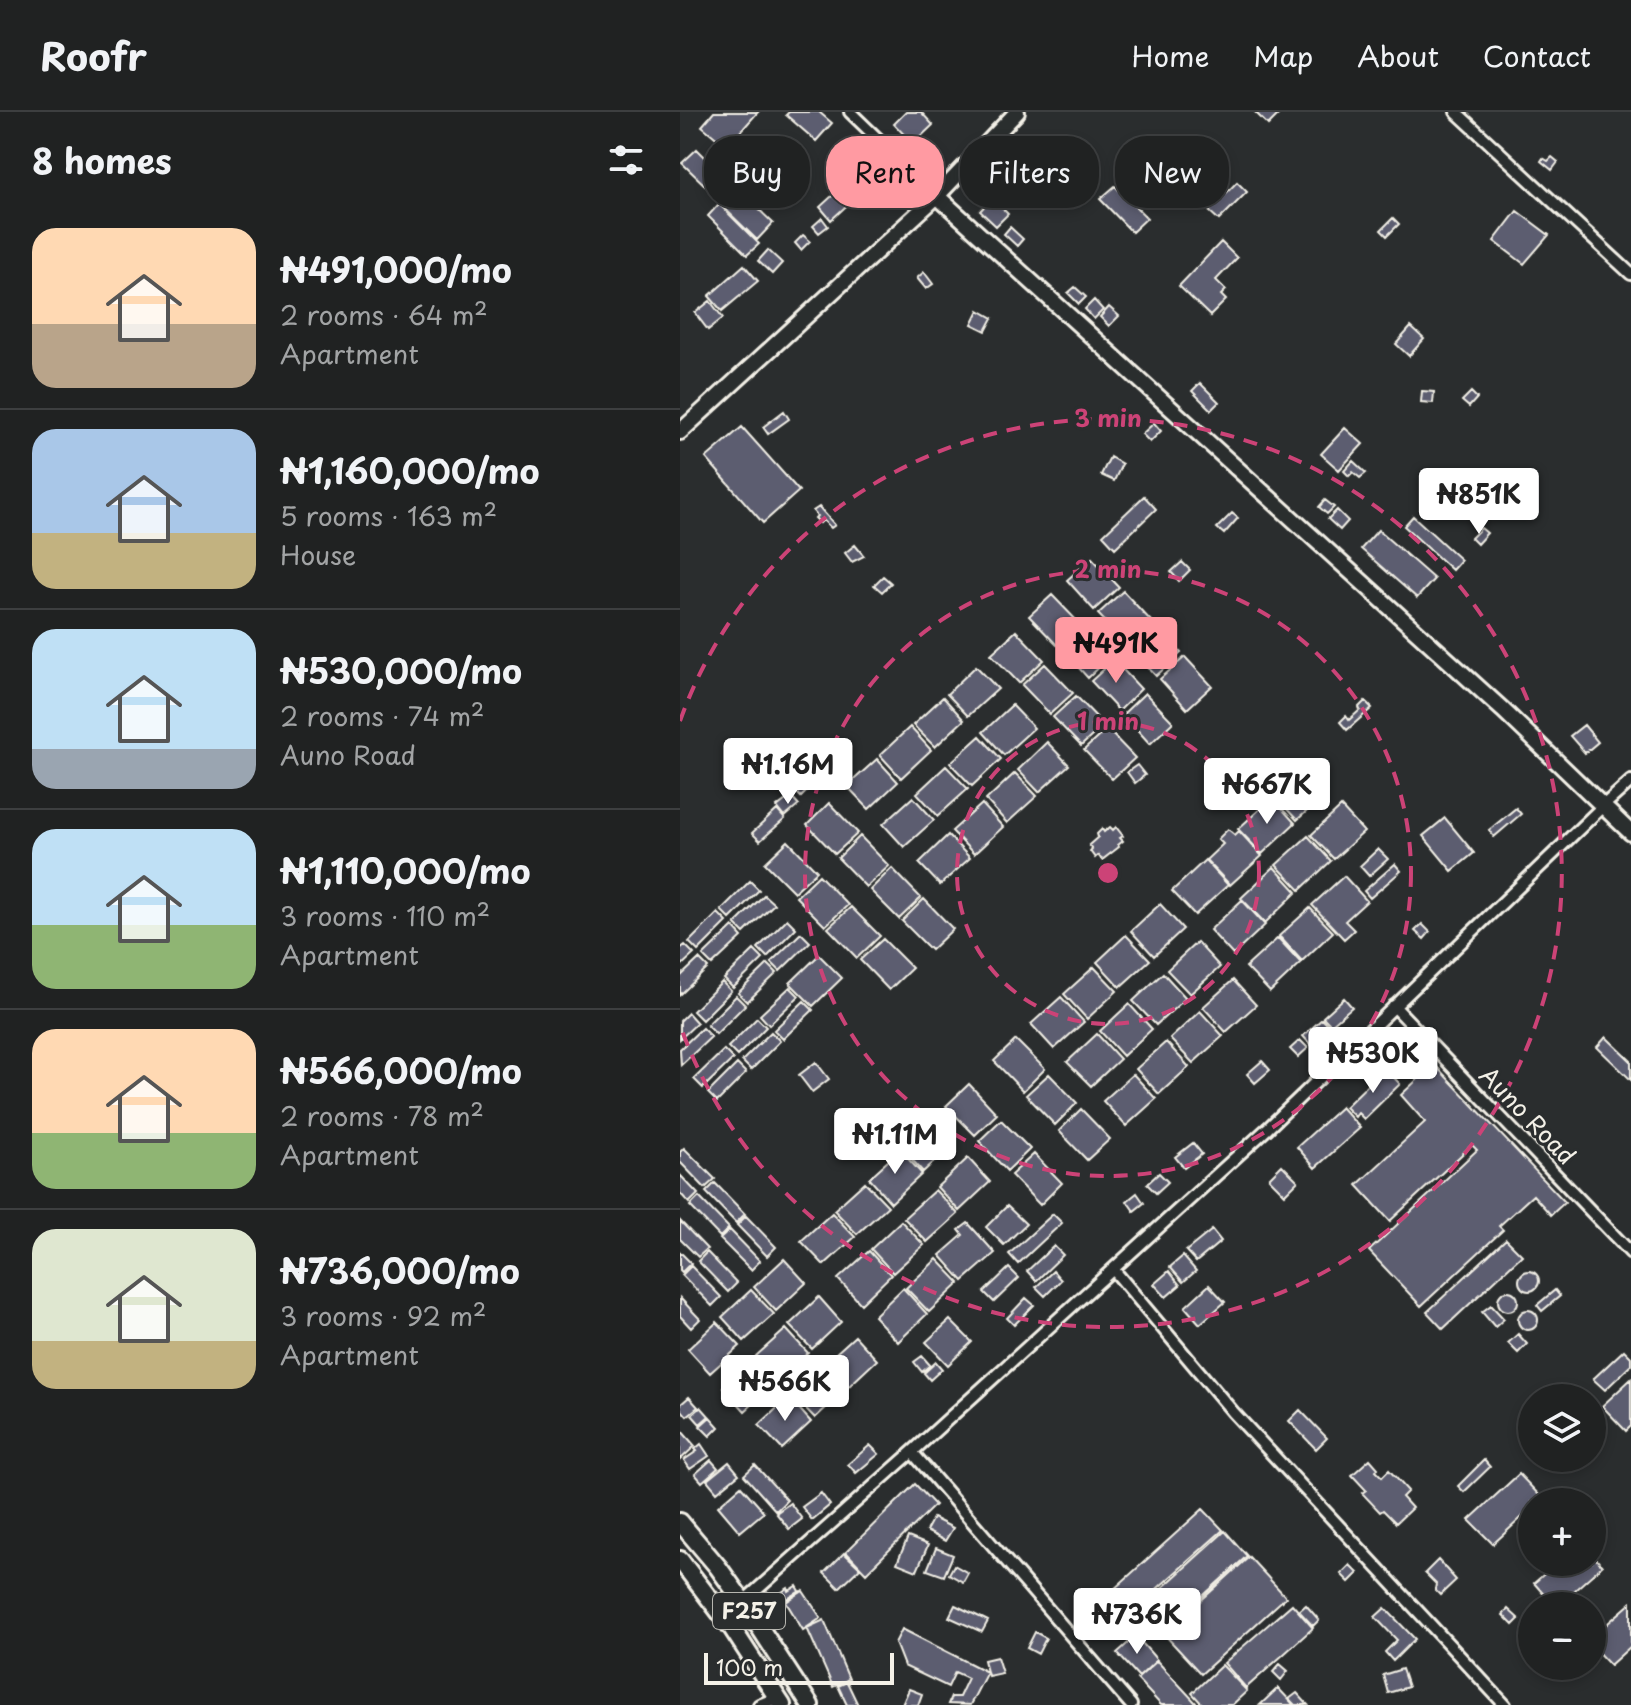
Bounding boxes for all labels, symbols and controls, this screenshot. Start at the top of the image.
text: Roofr [40,27,147,84]
text: Home [1131,34,1209,77]
text: Map [1253,34,1313,77]
text: About [1357,34,1439,77]
text: Contact [1483,34,1591,77]
text: 8 homes [32,134,172,186]
chip: Buy [704,136,810,208]
chip: Rent [826,136,944,208]
chip: Filters [960,136,1099,208]
chip: New [1115,136,1229,208]
icon: filters [604,138,648,182]
text: ₦491,000/mo [280,243,512,295]
icon: home [96,260,192,356]
text: 2 rooms · 64 m² [280,295,488,334]
text: Apartment [280,334,419,373]
text: 3 min [1074,399,1142,435]
text: ₦1,160,000/mo [280,444,539,496]
icon: home [96,461,192,557]
pin: ₦851K [1423,468,1535,536]
text: ₦851K [1437,474,1521,513]
text: 5 rooms · 163 m² [280,496,497,535]
text: House [280,535,356,574]
text: 2 min [1074,550,1142,586]
pin: ₦491K [1060,617,1172,685]
text: ₦491K [1073,623,1159,662]
text: ₦530,000/mo [280,644,522,696]
icon: home [96,661,192,757]
text: 2 rooms · 74 m² [280,696,484,735]
text: 1 min [1077,702,1139,738]
text: Auno Road [280,735,416,774]
pin: ₦1.16M [723,738,853,806]
text: ₦1.16M [741,744,835,783]
pin: ₦667K [1211,758,1323,826]
text: ₦667K [1222,764,1312,803]
text: ₦1,110,000/mo [280,844,530,896]
centre of rings [1094,859,1122,887]
icon: home [96,861,192,957]
text: 3 rooms · 110 m² [280,896,490,935]
text: Apartment [280,935,419,974]
pin: ₦530K [1317,1027,1429,1095]
text: ₦530K [1326,1033,1420,1072]
text: ₦566,000/mo [280,1044,522,1096]
street label: Auno Road [1472,1057,1585,1172]
icon: home [96,1061,192,1157]
text: 2 rooms · 78 m² [280,1096,484,1135]
pin: ₦1.11M [830,1108,960,1176]
text: ₦1.11M [852,1114,938,1153]
text: Apartment [280,1135,419,1174]
text: ₦736,000/mo [280,1244,520,1296]
icon: home [96,1261,192,1357]
text: 3 rooms · 92 m² [280,1296,486,1335]
text: Apartment [280,1335,419,1374]
pin: ₦566K [729,1355,841,1423]
text: ₦566K [739,1361,831,1400]
map controls [1518,1384,1606,1680]
button: layers [1518,1384,1606,1472]
button: + [1518,1488,1606,1576]
pin: ₦736K [1081,1588,1193,1656]
button: − [1518,1592,1606,1680]
road number: F257 [713,1593,785,1629]
text: ₦736K [1092,1594,1182,1633]
scale bar [704,1649,894,1685]
text: 100 m [716,1650,783,1683]

